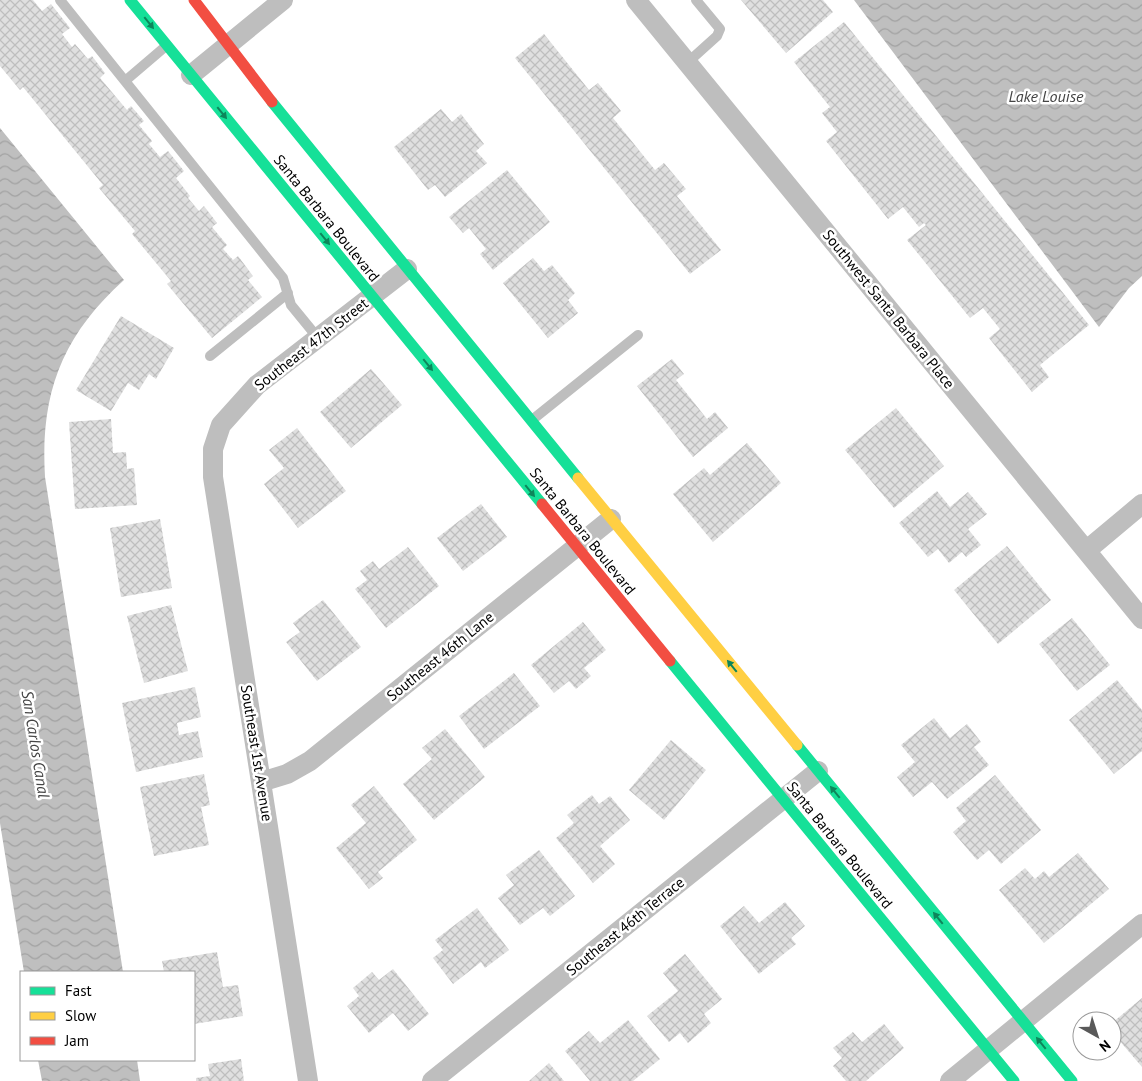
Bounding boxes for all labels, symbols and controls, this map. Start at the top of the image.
one-way arrow [143,16,154,29]
water label: Lake Louise [1009,86,1084,106]
one-way arrow [216,106,227,119]
street label: Santa Barbara Boulevard [270,151,384,285]
street label: Southwest Santa Barbara Place [819,226,959,392]
one-way arrow [319,232,330,245]
street label: Southeast 47th Street [250,294,372,394]
one-way arrow [422,358,433,371]
street label: Santa Barbara Boulevard [526,464,640,598]
one-way arrow [525,484,536,497]
street label: Southeast 46th Lane [383,607,497,705]
one-way arrow [727,660,738,673]
street label: Southeast 1st Avenue [237,683,277,823]
water label: San Carlos Canal [18,689,54,800]
street label: Santa Barbara Boulevard [783,778,897,912]
one-way arrow [830,786,841,799]
street label: Southeast 46th Terrace [562,872,688,980]
one-way arrow [933,911,944,924]
legend [20,971,195,1061]
text: Fast [65,981,92,1000]
text: Slow [65,1006,96,1025]
north arrow [1072,1011,1122,1061]
text: Jam [64,1031,89,1050]
text: N [1096,1036,1114,1056]
one-way arrow [1036,1037,1047,1050]

